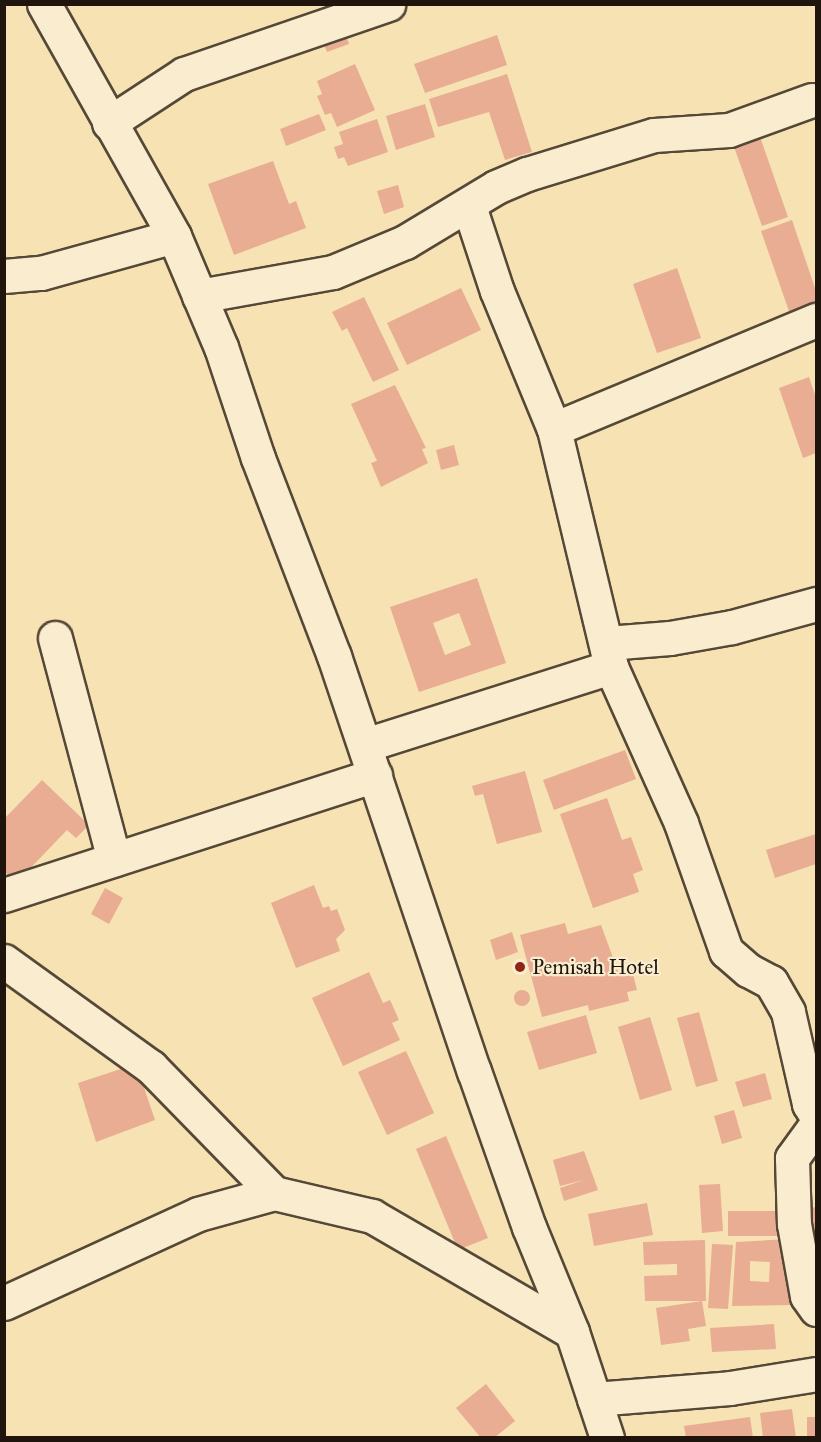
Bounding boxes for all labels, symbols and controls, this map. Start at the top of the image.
place label: Pemisah Hotel [532,954,659,980]
marker: Pemisah Hotel [513,960,527,974]

